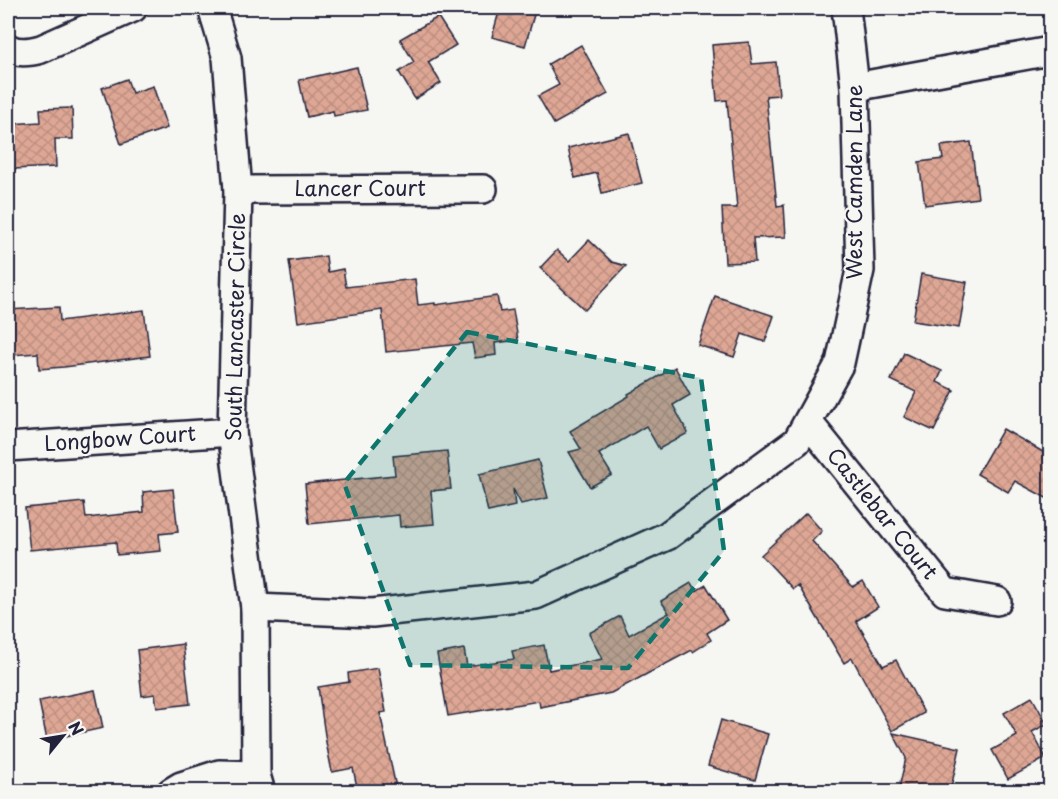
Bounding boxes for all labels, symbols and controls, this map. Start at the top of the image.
street label: West Camden Lane [837,84,869,280]
street label: Lancer Court [294,171,426,203]
street label: South Lancaster Circle [216,213,252,441]
street label: Longbow Court [43,416,197,458]
street label: Castlebar Court [820,440,947,586]
north arrow [33,706,93,766]
text: N [63,717,90,739]

